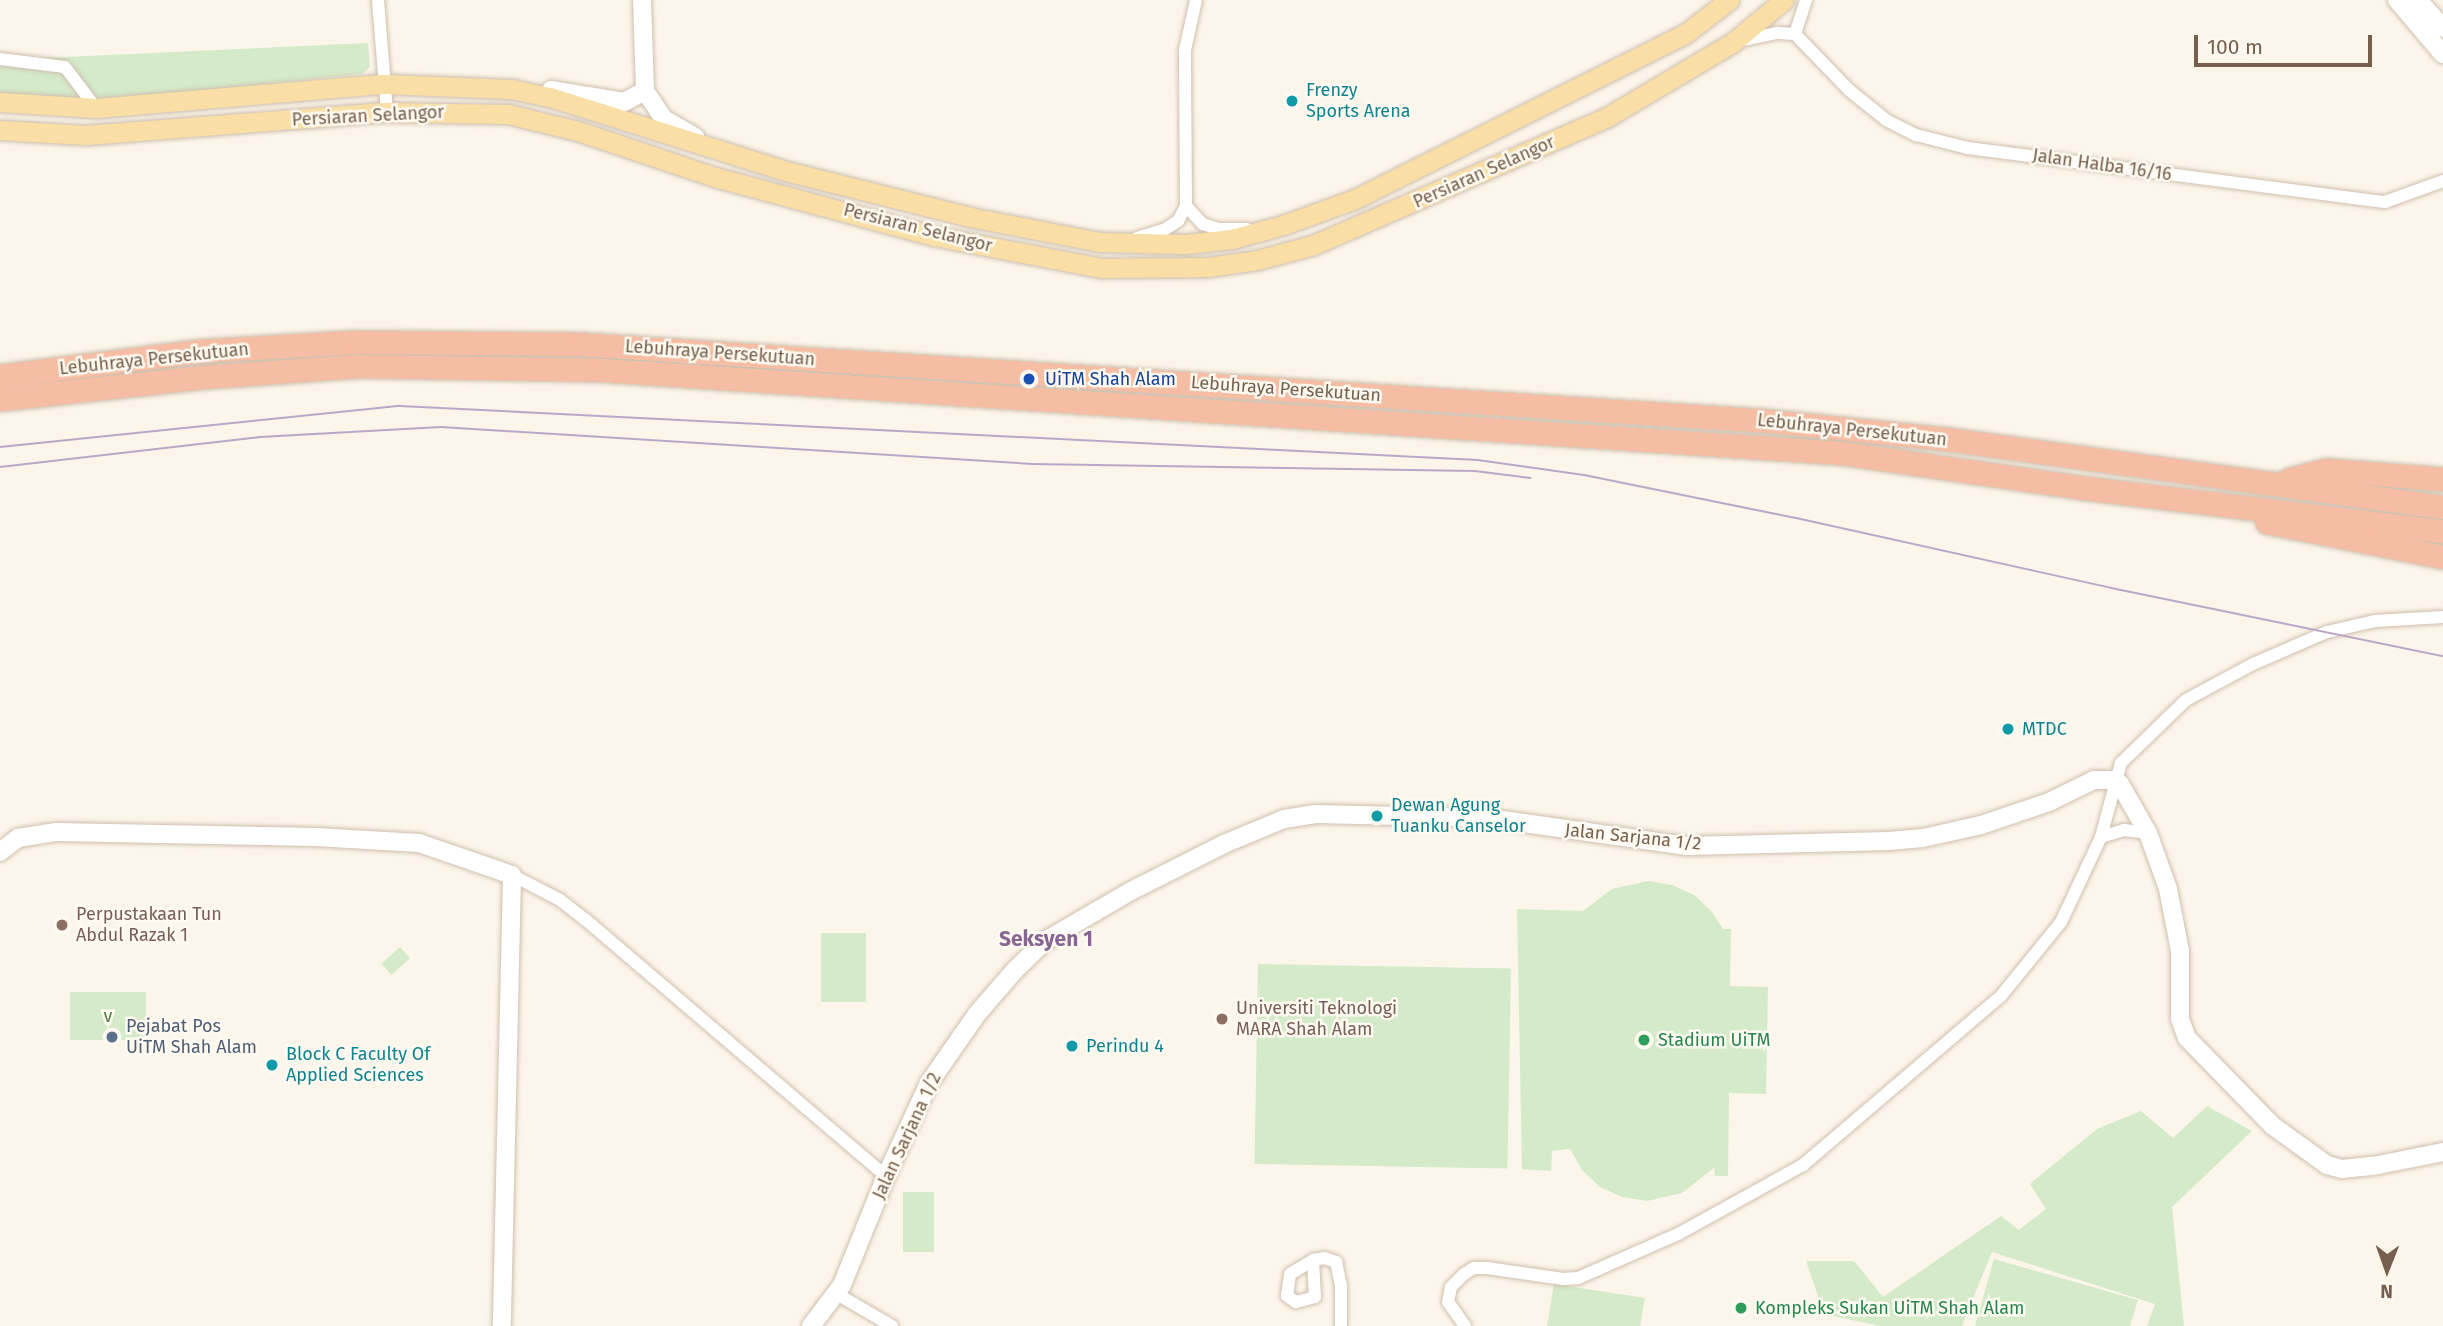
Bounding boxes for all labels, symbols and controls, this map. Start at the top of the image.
scale bar [2198,21,2376,65]
text: 100 m [2207,34,2263,60]
place label: Frenzy Sports Arena [1306,80,1411,122]
marker: Frenzy Sports Arena [1284,93,1300,109]
street label: Persiaran Selangor [291,101,445,131]
street label: Persiaran Selangor [1410,131,1558,213]
street label: Jalan Halba 16/16 [2031,145,2173,185]
street label: Persiaran Selangor [841,199,995,257]
street label: Lebuhraya Persekutuan [624,336,816,370]
street label: Lebuhraya Persekutuan [58,338,250,380]
place label: UiTM Shah Alam [1045,368,1176,390]
marker: UiTM Shah Alam [1019,369,1039,389]
street label: Lebuhraya Persekutuan [1190,372,1382,406]
street label: Lebuhraya Persekutuan [1756,409,1948,451]
place label: MTDC [2022,718,2067,740]
marker: MTDC [2000,721,2016,737]
place label: Dewan Agung Tuanku Canselor [1391,795,1526,838]
marker: Dewan Agung Tuanku Canselor [1369,808,1385,824]
street label: Jalan Sarjana 1/2 [1564,819,1702,855]
place label: Perpustakaan Tun Abdul Razak 1 [76,904,222,946]
marker: Perpustakaan Tun Abdul Razak 1 [54,917,70,933]
district label: Seksyen 1 [999,926,1093,952]
place label: Universiti Teknologi MARA Shah Alam [1236,998,1397,1040]
park label: v [104,1005,112,1027]
marker: Universiti Teknologi MARA Shah Alam [1214,1011,1230,1027]
place label: Pejabat Pos UiTM Shah Alam [126,1016,257,1058]
marker: Pejabat Pos UiTM Shah Alam [104,1029,120,1045]
place label: Stadium UiTM [1658,1029,1770,1051]
marker: Stadium UiTM [1636,1032,1652,1048]
place label: Perindu 4 [1086,1035,1164,1057]
marker: Perindu 4 [1064,1038,1080,1054]
place label: Block C Faculty Of Applied Sciences [286,1044,430,1086]
marker: Block C Faculty Of Applied Sciences [264,1057,280,1073]
street label: Jalan Sarjana 1/2 [868,1069,946,1203]
north arrow [2352,1235,2422,1305]
text: N [2380,1280,2393,1303]
place label: Kompleks Sukan UiTM Shah Alam [1755,1297,2025,1319]
marker: Kompleks Sukan UiTM Shah Alam [1733,1300,1749,1316]

